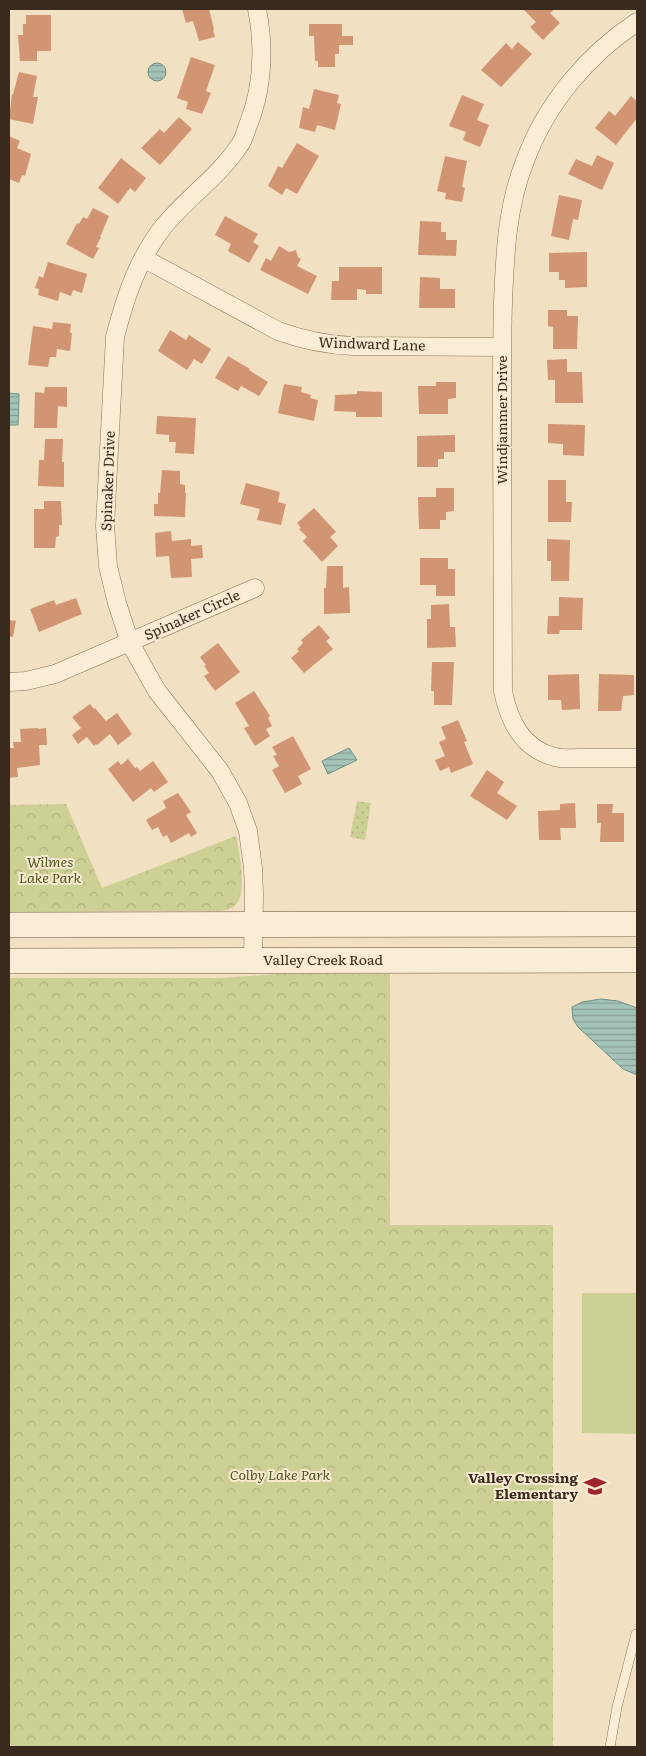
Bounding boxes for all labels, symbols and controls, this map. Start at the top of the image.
street label: Windward Lane [318,331,426,355]
street label: Windjammer Drive [491,356,511,484]
street label: Spinaker Drive [95,431,119,531]
street label: Spinaker Circle [140,584,243,644]
park label: Wilmes Lake Park [19,851,82,887]
street label: Valley Creek Road [263,949,383,969]
park label: Colby Lake Park [230,1464,330,1484]
place label: Valley Crossing Elementary [468,1467,579,1503]
school or university icon: Valley Crossing Elementary [582,1473,608,1499]

